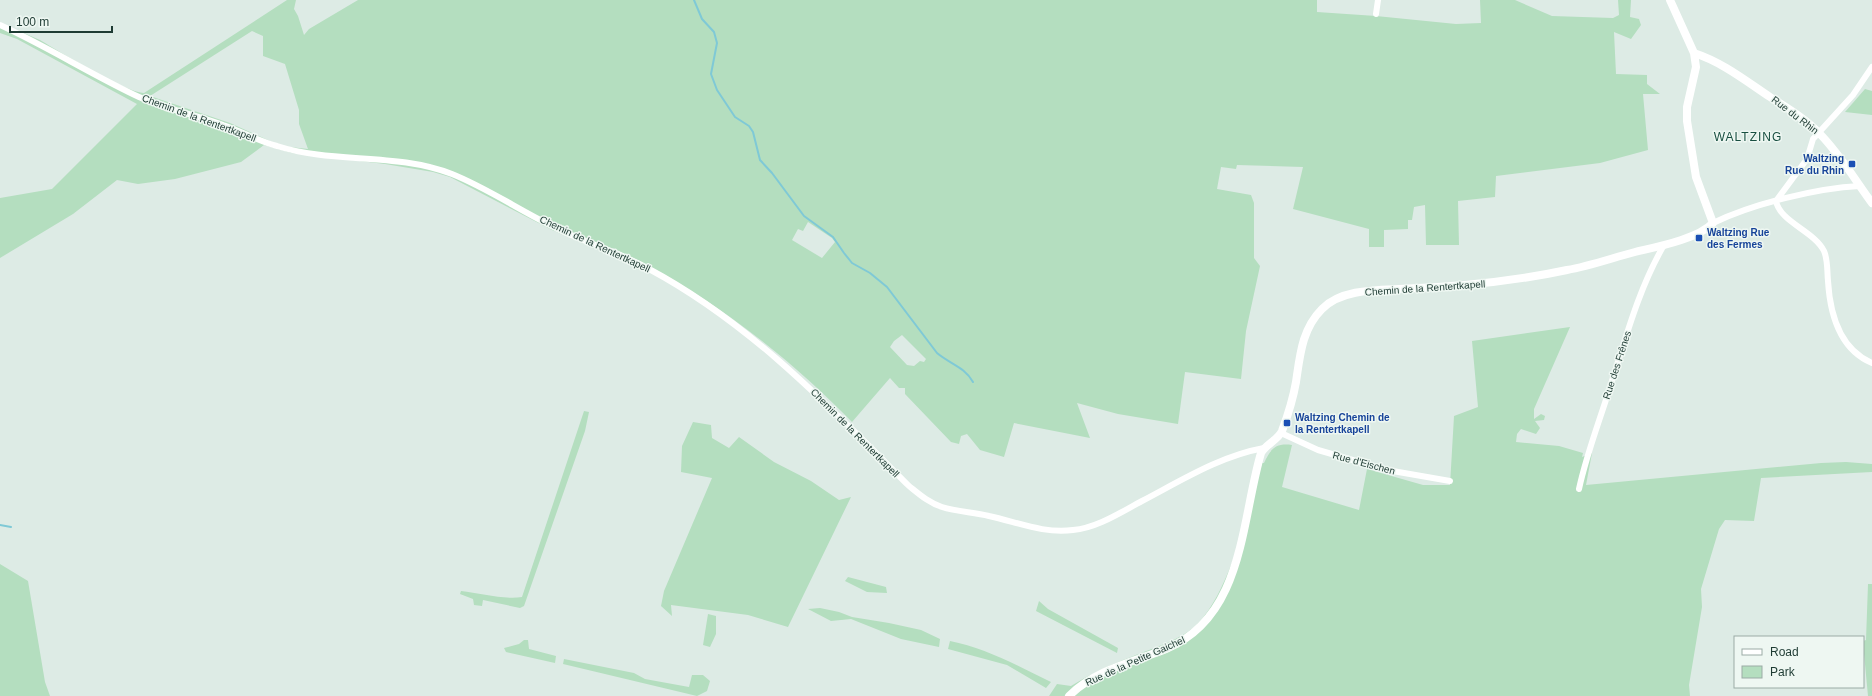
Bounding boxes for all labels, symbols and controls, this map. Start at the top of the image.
scale bar [10,8,112,34]
text: 100 m [16,15,49,29]
street label: Chemin de la Rentertkapell [140,92,258,144]
street label: Rue du Rhin [1769,94,1821,136]
district label: WALTZING [1714,130,1782,144]
place label: Waltzing Rue du Rhin [1785,153,1844,176]
marker: Waltzing Rue du Rhin [1847,159,1857,169]
street label: Chemin de la Rentertkapell [538,214,652,274]
place label: Waltzing Rue des Fermes [1707,227,1770,250]
marker: Waltzing Rue des Fermes [1694,233,1704,243]
street label: Chemin de la Rentertkapell [1364,278,1486,298]
street label: Rue des Frênes [1601,329,1633,401]
street label: Chemin de la Rentertkapell [808,386,902,480]
place label: Waltzing Chemin de la Rentertkapell [1295,412,1390,435]
marker: Waltzing Chemin de la Rentertkapell [1282,418,1292,428]
street label: Rue d'Eischen [1332,449,1396,477]
street label: Rue de la Petite Gaichel [1084,634,1186,688]
legend [1734,636,1864,688]
text: Road [1770,645,1799,659]
text: Park [1770,665,1796,679]

